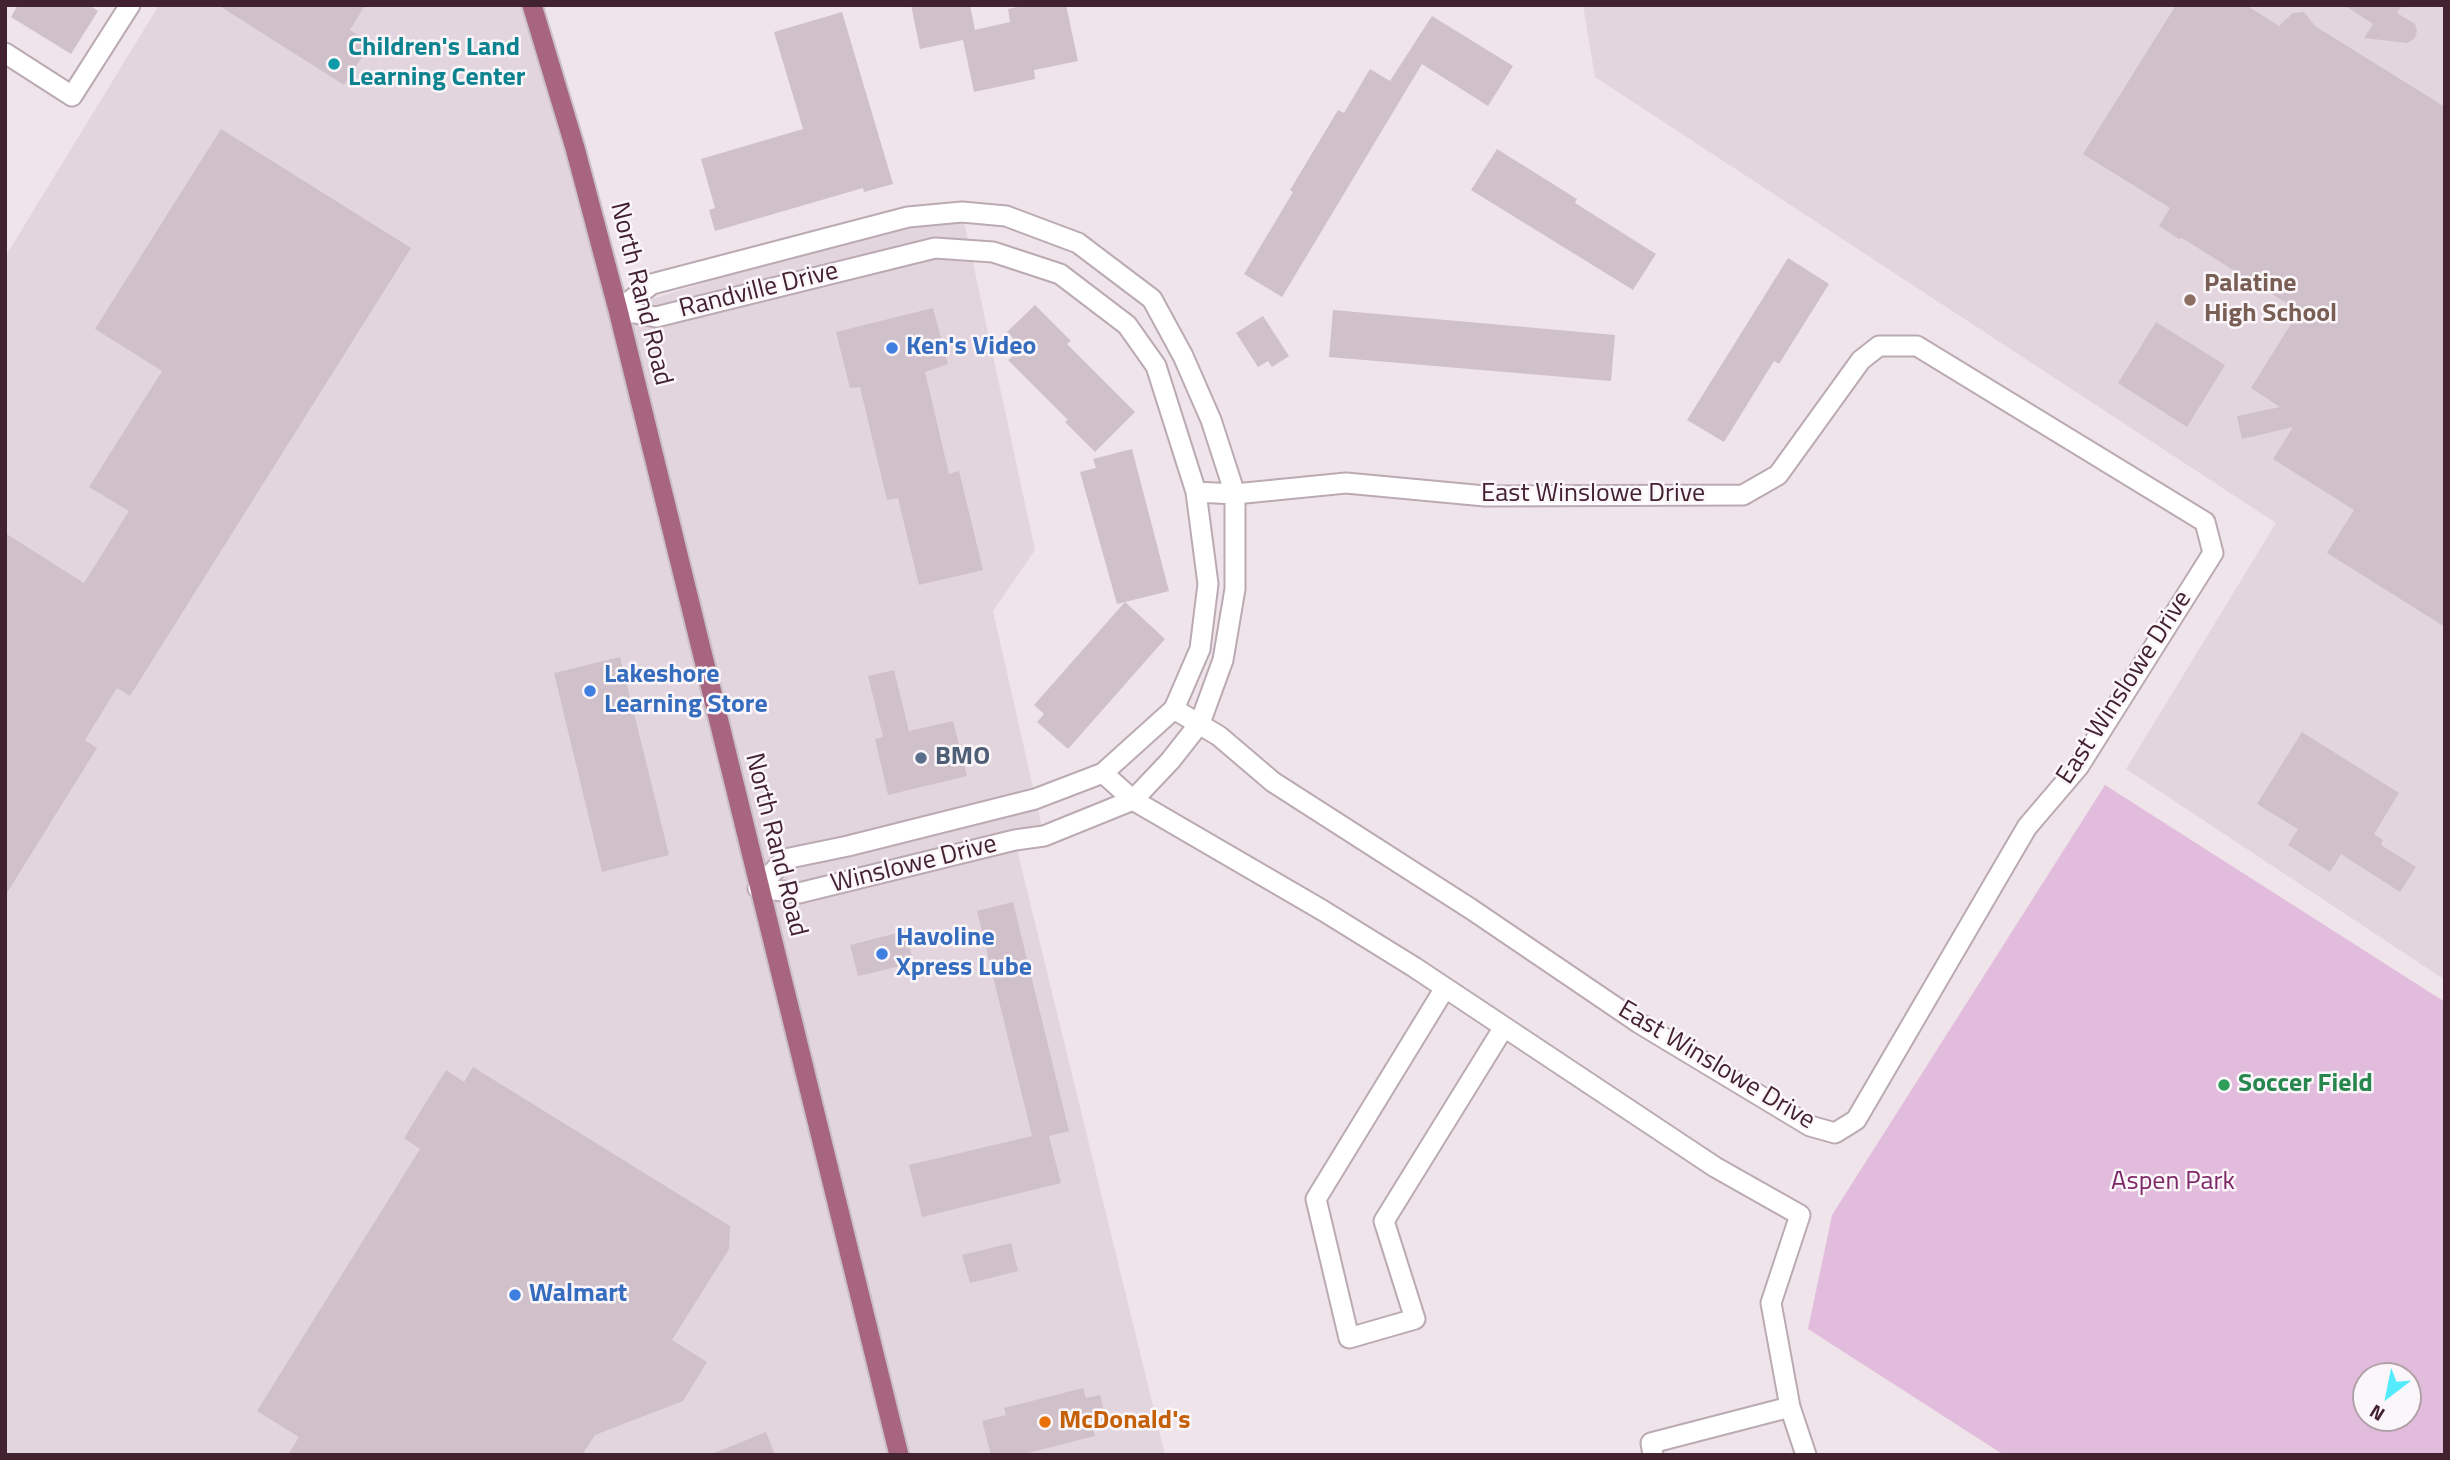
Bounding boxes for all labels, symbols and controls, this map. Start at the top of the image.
place label: Children's Land Learning Center [348,33,526,94]
marker: Children's Land Learning Center [326,56,342,72]
street label: North Rand Road [602,199,678,389]
street label: Randville Drive [676,256,842,326]
place label: Palatine High School [2204,269,2337,330]
marker: Palatine High School [2182,292,2198,308]
place label: Ken's Video [906,332,1036,364]
marker: Ken's Video [884,340,900,356]
street label: East Winslowe Drive [1481,479,1705,511]
street label: East Winslowe Drive [2051,586,2199,790]
place label: Lakeshore Learning Store [604,660,768,722]
marker: Lakeshore Learning Store [582,683,598,699]
place label: BMO [935,742,990,774]
street label: North Rand Road [737,750,813,940]
marker: BMO [913,750,929,766]
street label: Winslowe Drive [828,829,1000,901]
place label: Havoline Xpress Lube [896,923,1032,984]
marker: Havoline Xpress Lube [874,946,890,962]
street label: East Winslowe Drive [1612,995,1820,1137]
place label: Soccer Field [2238,1069,2373,1101]
marker: Soccer Field [2216,1077,2232,1093]
park label: Aspen Park [2111,1167,2235,1199]
place label: Walmart [529,1279,627,1311]
marker: Walmart [507,1287,523,1303]
north arrow [2352,1362,2422,1432]
text: N [2363,1398,2390,1429]
place label: McDonald's [1059,1406,1191,1438]
marker: McDonald's [1037,1414,1053,1430]

